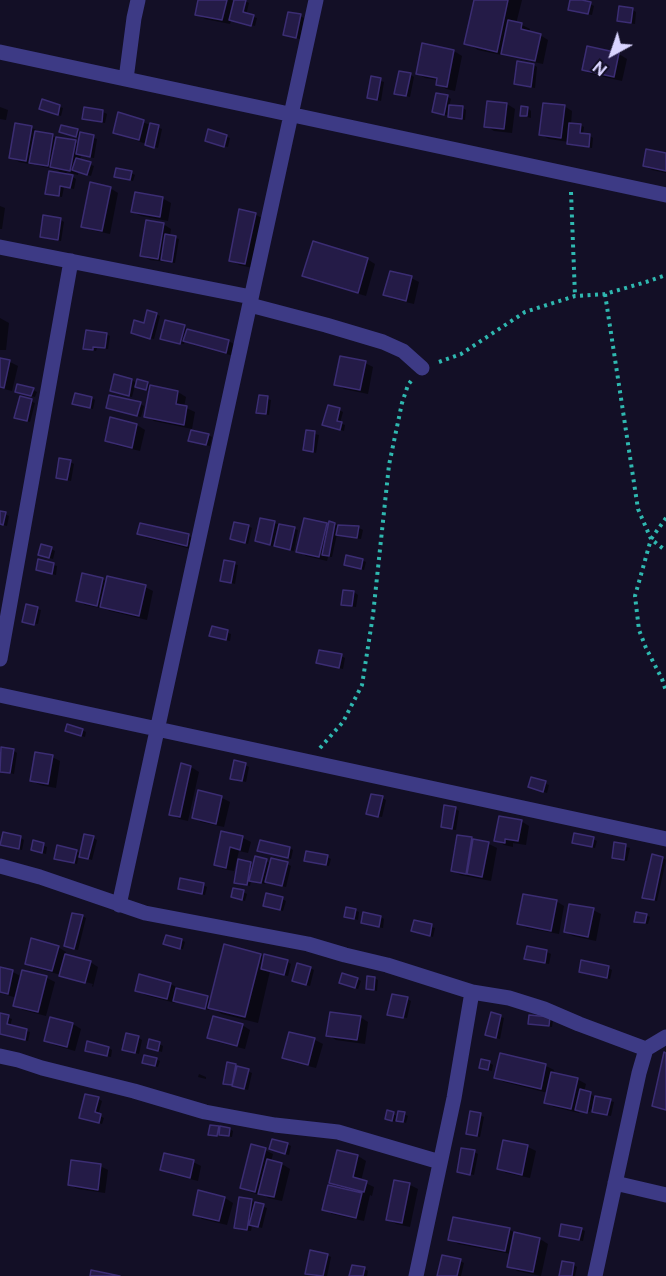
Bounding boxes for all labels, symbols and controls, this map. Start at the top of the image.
north arrow [582,24,642,84]
text: N [589,57,611,79]

